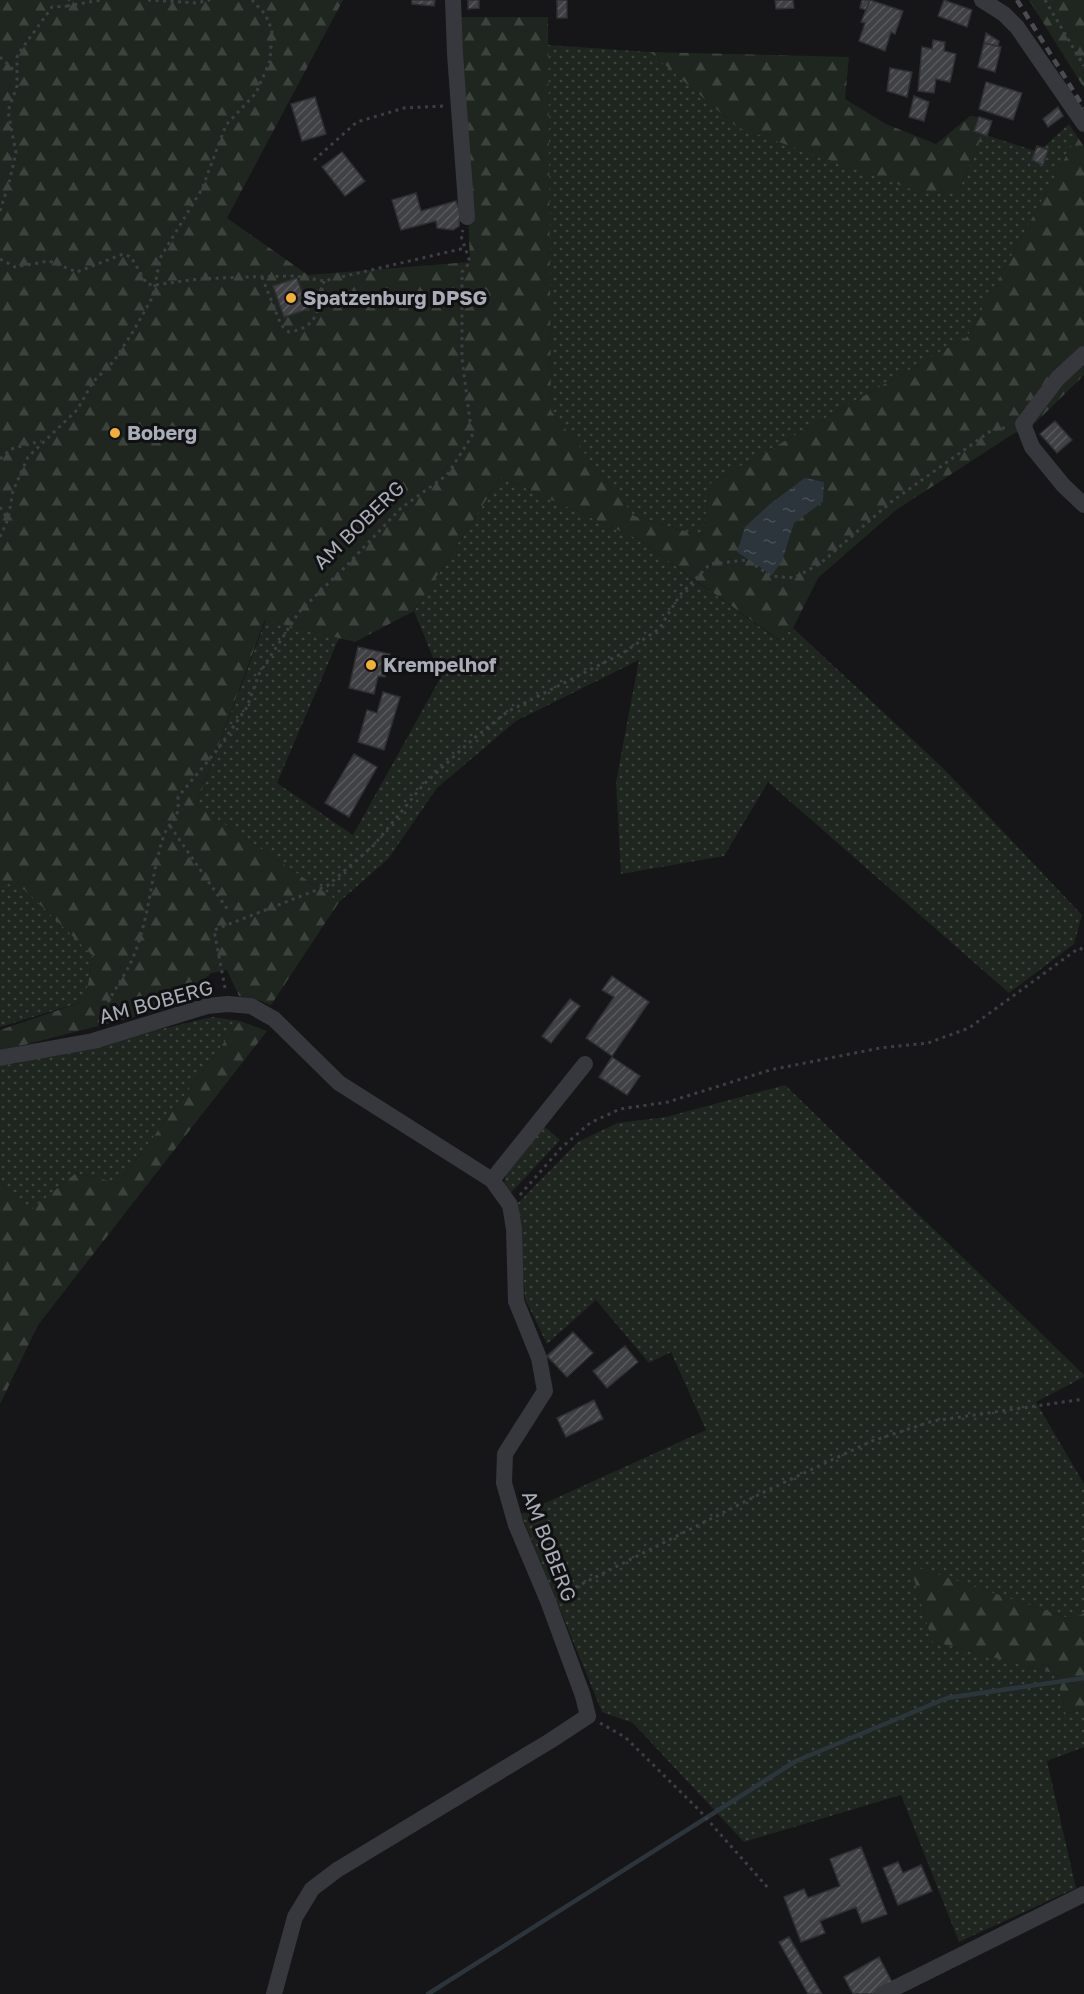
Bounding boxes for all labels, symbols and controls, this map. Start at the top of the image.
place label: Spatzenburg DPSG [303,285,487,309]
marker: Spatzenburg DPSG [284,291,298,305]
place label: Boberg [127,420,197,444]
marker: Boberg [108,426,122,440]
street label: AM BOBERG [308,475,409,574]
place label: Krempelhof [383,652,497,676]
marker: Krempelhof [364,658,378,672]
street label: AM BOBERG [96,974,215,1028]
street label: AM BOBERG [518,1487,582,1605]

